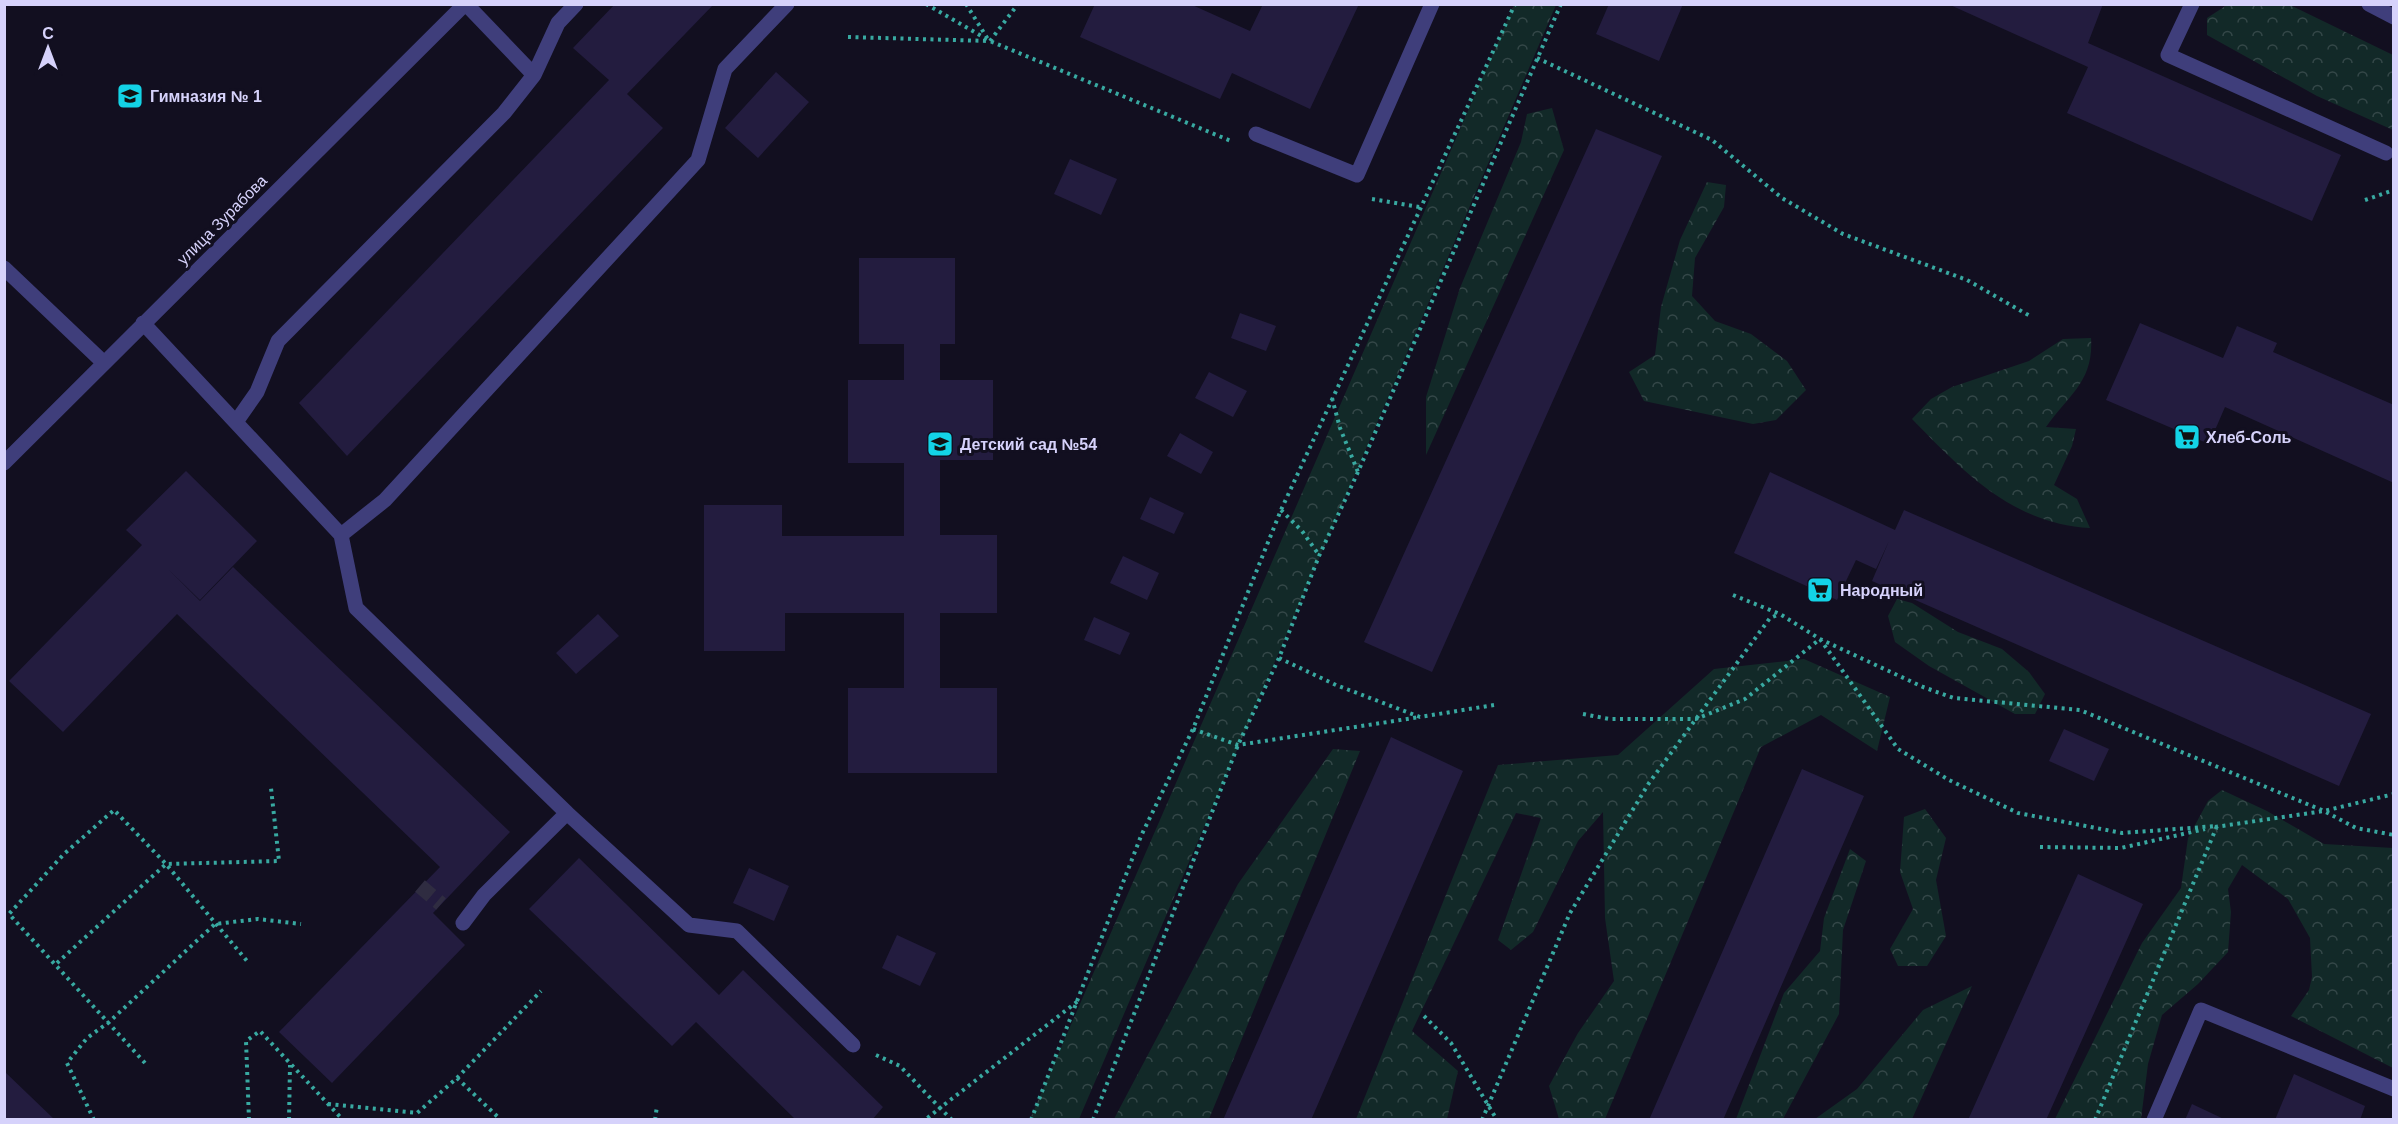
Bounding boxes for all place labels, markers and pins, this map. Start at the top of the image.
school or university icon: Гимназия № 1 [115,81,145,111]
place label: Гимназия № 1 [150,88,262,105]
supermarket icon: Хлеб-Соль [2172,422,2202,452]
school or university icon: Детский сад №54 [925,429,955,459]
place label: Хлеб-Соль [2206,429,2292,446]
place label: Детский сад №54 [960,436,1097,453]
supermarket icon: Народный [1805,575,1835,605]
place label: Народный [1840,582,1923,599]

